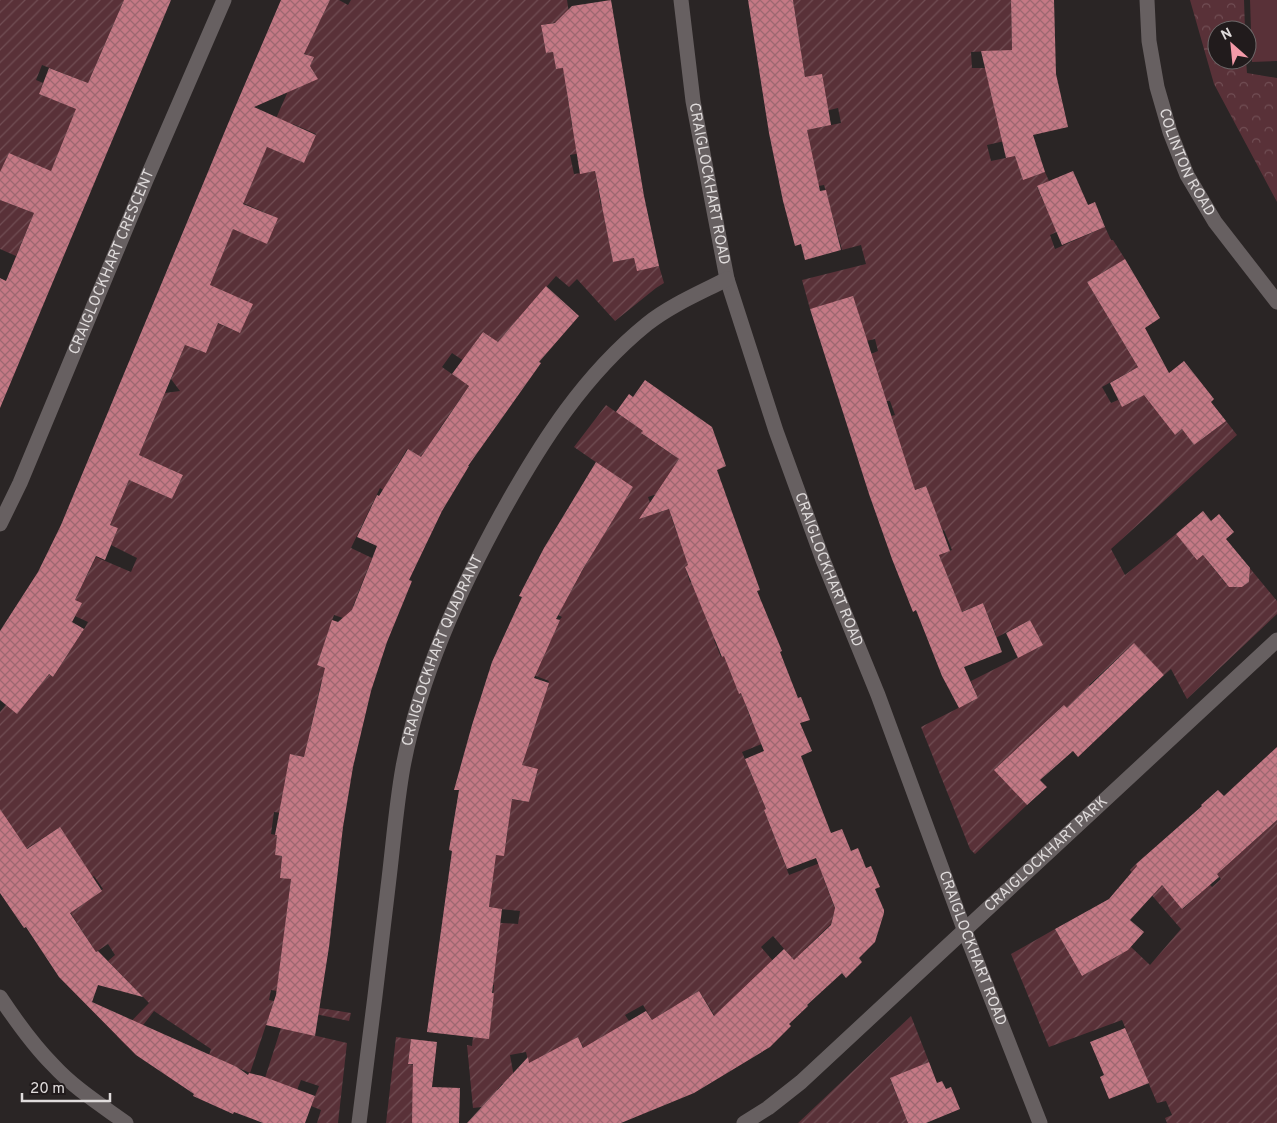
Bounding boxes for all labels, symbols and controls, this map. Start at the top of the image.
north arrow [1207,20,1257,70]
text: N [1218,25,1235,45]
street label: CRAIGLOCKHART ROAD [684,101,734,266]
street label: COLINTON ROAD [1154,106,1219,220]
street label: CRAIGLOCKHART CRESCENT [65,166,159,358]
street label: CRAIGLOCKHART ROAD [790,490,867,650]
street label: CRAIGLOCKHART QUADRANT [398,552,488,748]
street label: CRAIGLOCKHART PARK [981,792,1112,916]
street label: CRAIGLOCKHART ROAD [934,868,1010,1029]
scale bar [22,1070,110,1102]
text: 20 m [30,1080,65,1099]

